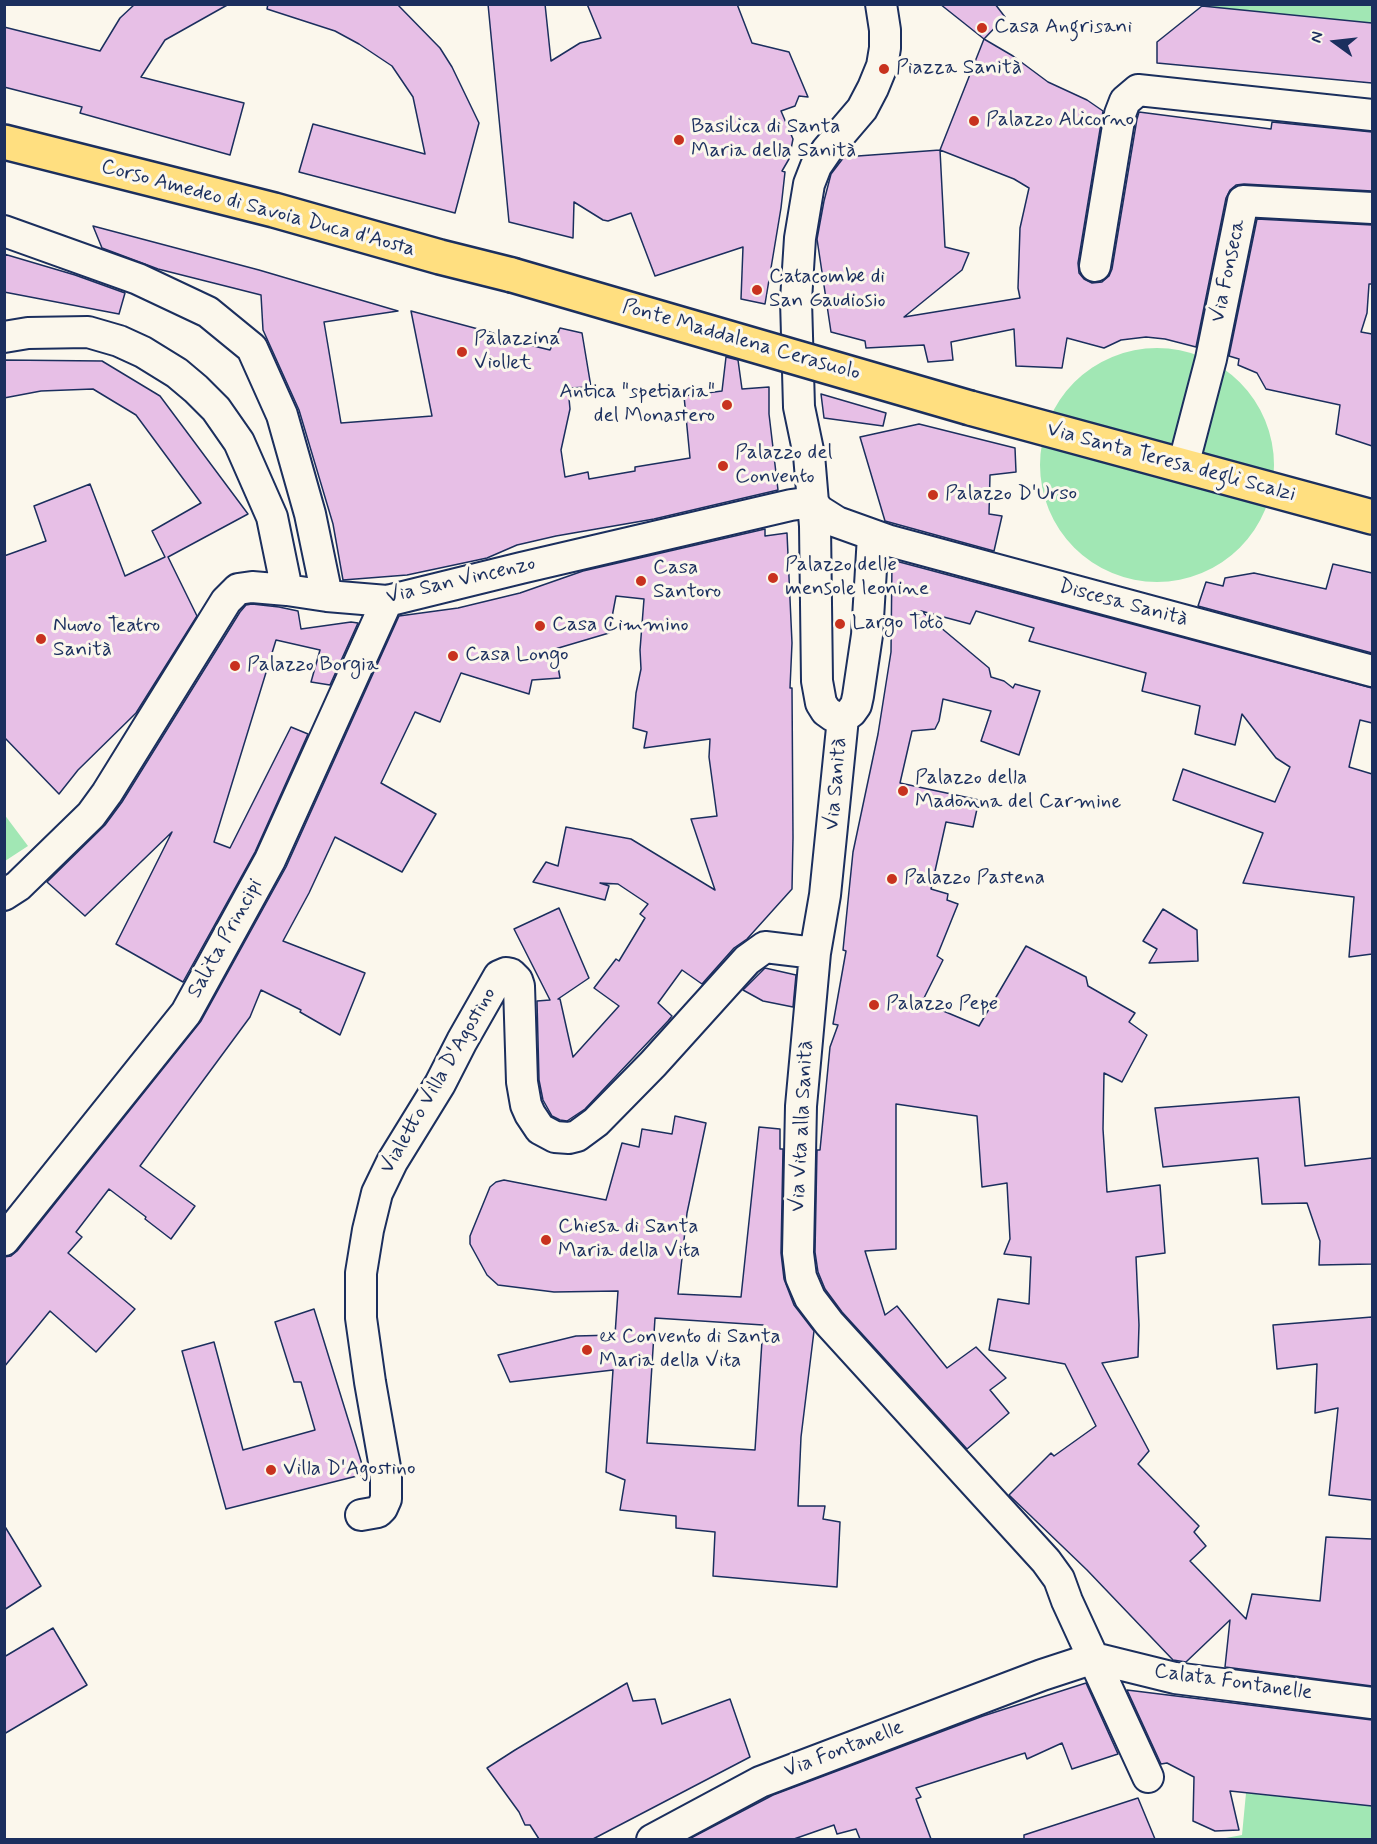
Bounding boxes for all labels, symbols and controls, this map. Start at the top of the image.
north arrow [1305,12,1365,72]
place label: Casa Angrisani [994,15,1132,41]
marker: Casa Angrisani [975,21,989,35]
text: N [1306,29,1329,45]
place label: Piazza Sanità [896,56,1022,82]
marker: Piazza Sanità [877,62,891,76]
place label: Palazzo Alicorno [986,108,1134,134]
marker: Palazzo Alicorno [967,114,981,128]
place label: Basilica di Santa Maria della Sanità [691,115,856,165]
marker: Basilica di Santa Maria della Sanità [672,133,686,147]
street label: Corso Amedeo di Savoia Duca d'Aosta [98,155,418,263]
street label: Via Fonseca [1206,217,1252,325]
place label: Catacombe di San Gaudiosio [769,265,886,315]
marker: Catacombe di San Gaudiosio [750,283,764,297]
street label: Ponte Maddalena Cerasuolo [619,295,863,387]
place label: Palazzina Viollet [474,327,560,377]
marker: Palazzina Viollet [455,345,469,359]
place label: Antica "spetiaria" del Monastero [559,380,715,430]
marker: Antica "spetiaria" del Monastero [720,398,734,412]
street label: Via Santa Teresa degli Scalzi [1044,418,1298,508]
place label: Palazzo del Convento [735,441,833,491]
marker: Palazzo del Convento [716,459,730,473]
place label: Palazzo D'Urso [945,482,1077,508]
marker: Palazzo D'Urso [926,488,940,502]
street label: Via San Vincenzo [384,552,538,610]
place label: Palazzo delle mensole leonine [785,553,929,603]
place label: Casa Santoro [653,556,721,606]
marker: Palazzo delle mensole leonine [766,571,780,585]
marker: Casa Santoro [634,574,648,588]
street label: Discesa Sanità [1056,575,1190,633]
place label: Largo Totò [852,611,943,637]
place label: Casa Cimmino [552,613,689,639]
place label: Nuovo Teatro Sanità [53,614,160,664]
marker: Largo Totò [833,617,847,631]
marker: Casa Cimmino [533,619,547,633]
marker: Nuovo Teatro Sanità [34,632,48,646]
place label: Casa Longo [465,643,569,669]
marker: Casa Longo [446,649,460,663]
place label: Palazzo Borgia [247,653,378,679]
marker: Palazzo Borgia [228,659,242,673]
street label: Via Sanità [820,736,854,832]
place label: Palazzo della Madonna del Carmine [915,766,1121,816]
marker: Palazzo della Madonna del Carmine [896,784,910,798]
place label: Palazzo Pastena [904,866,1045,892]
marker: Palazzo Pastena [885,872,899,886]
street label: Salita Principi [183,875,269,1003]
street label: Vialetto Villa D'Agostino [375,983,503,1179]
place label: Palazzo Pepe [886,992,998,1018]
marker: Palazzo Pepe [867,998,881,1012]
street label: Via Vita alla Sanità [786,1039,820,1213]
place label: Chiesa di Santa Maria della Vita [558,1215,700,1265]
marker: Chiesa di Santa Maria della Vita [539,1233,553,1247]
place label: ex Convento di Santa Maria della Vita [599,1325,781,1375]
marker: ex Convento di Santa Maria della Vita [580,1343,594,1357]
place label: Villa D'Agostino [283,1457,415,1483]
marker: Villa D'Agostino [264,1463,278,1477]
street label: Calata Fontanelle [1152,1659,1314,1707]
street label: Via Fontanelle [781,1716,907,1784]

